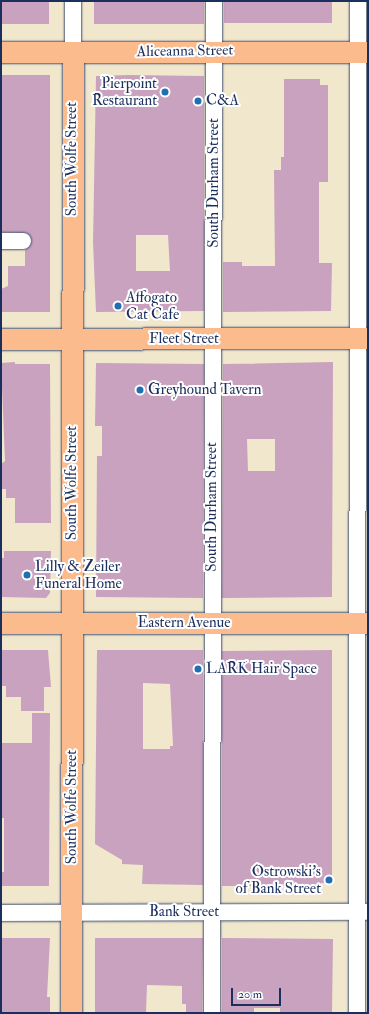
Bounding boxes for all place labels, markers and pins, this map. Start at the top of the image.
place label: Pierpoint Restaurant [92,74,157,109]
marker: Pierpoint Restaurant [160,87,170,97]
place label: C&A [206,92,239,110]
marker: C&A [193,96,203,106]
place label: Affogato Cat Cafe [126,288,179,323]
marker: Affogato Cat Cafe [113,301,123,311]
place label: Greyhound Tavern [148,381,261,399]
marker: Greyhound Tavern [135,385,145,395]
place label: Lilly & Zeiler Funeral Home [35,557,122,592]
marker: Lilly & Zeiler Funeral Home [22,570,32,580]
place label: LARK Hair Space [206,660,317,678]
marker: LARK Hair Space [193,664,203,674]
place label: Ostrowski's of Bank Street [236,862,321,897]
marker: Ostrowski's of Bank Street [324,875,334,885]

